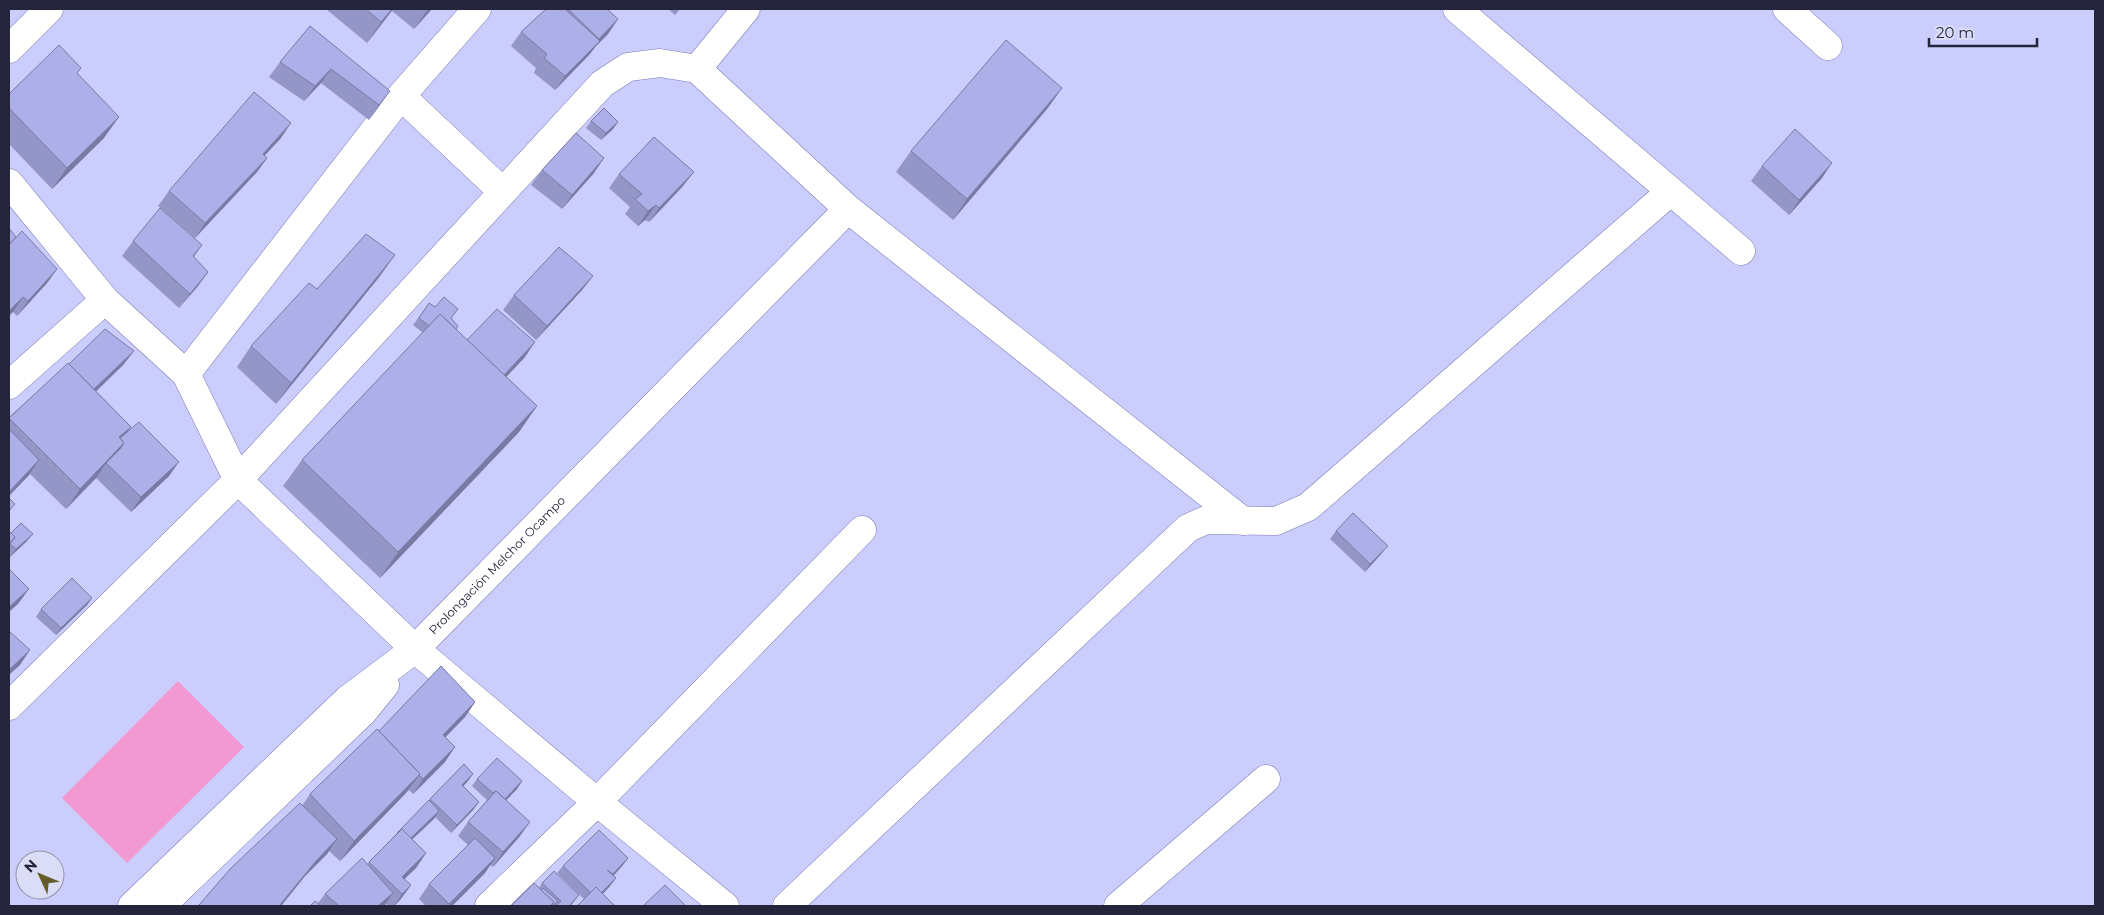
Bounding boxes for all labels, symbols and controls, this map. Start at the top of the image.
scale bar [1929,15,2036,47]
text: 20 m [1936,23,1974,42]
street label: Prolongación Melchor Ocampo [426,493,568,637]
north arrow [15,850,65,900]
text: N [20,856,41,876]

